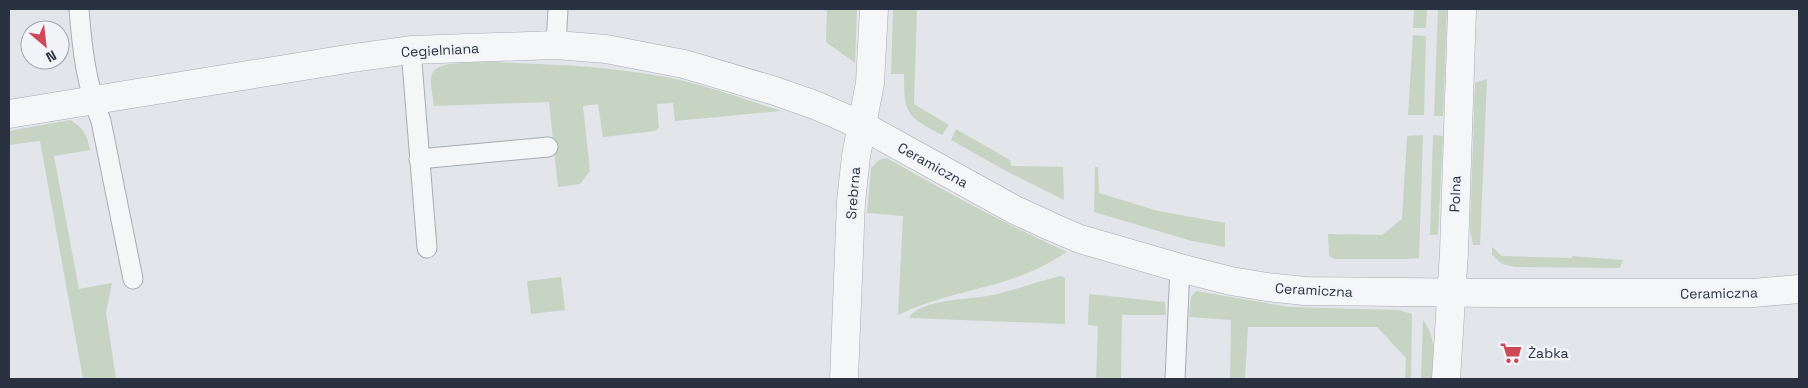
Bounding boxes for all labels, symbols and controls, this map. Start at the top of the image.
north arrow [20,20,70,70]
street label: Cegielniana [401,39,479,61]
text: N [43,46,59,67]
street label: Ceramiczna [895,138,971,192]
street label: Srebrna [842,166,864,220]
street label: Polna [1445,175,1465,213]
street label: Ceramiczna [1275,279,1353,301]
street label: Ceramiczna [1680,283,1758,303]
supermarket icon: Żabka [1498,340,1524,366]
place label: Żabka [1528,344,1569,362]

